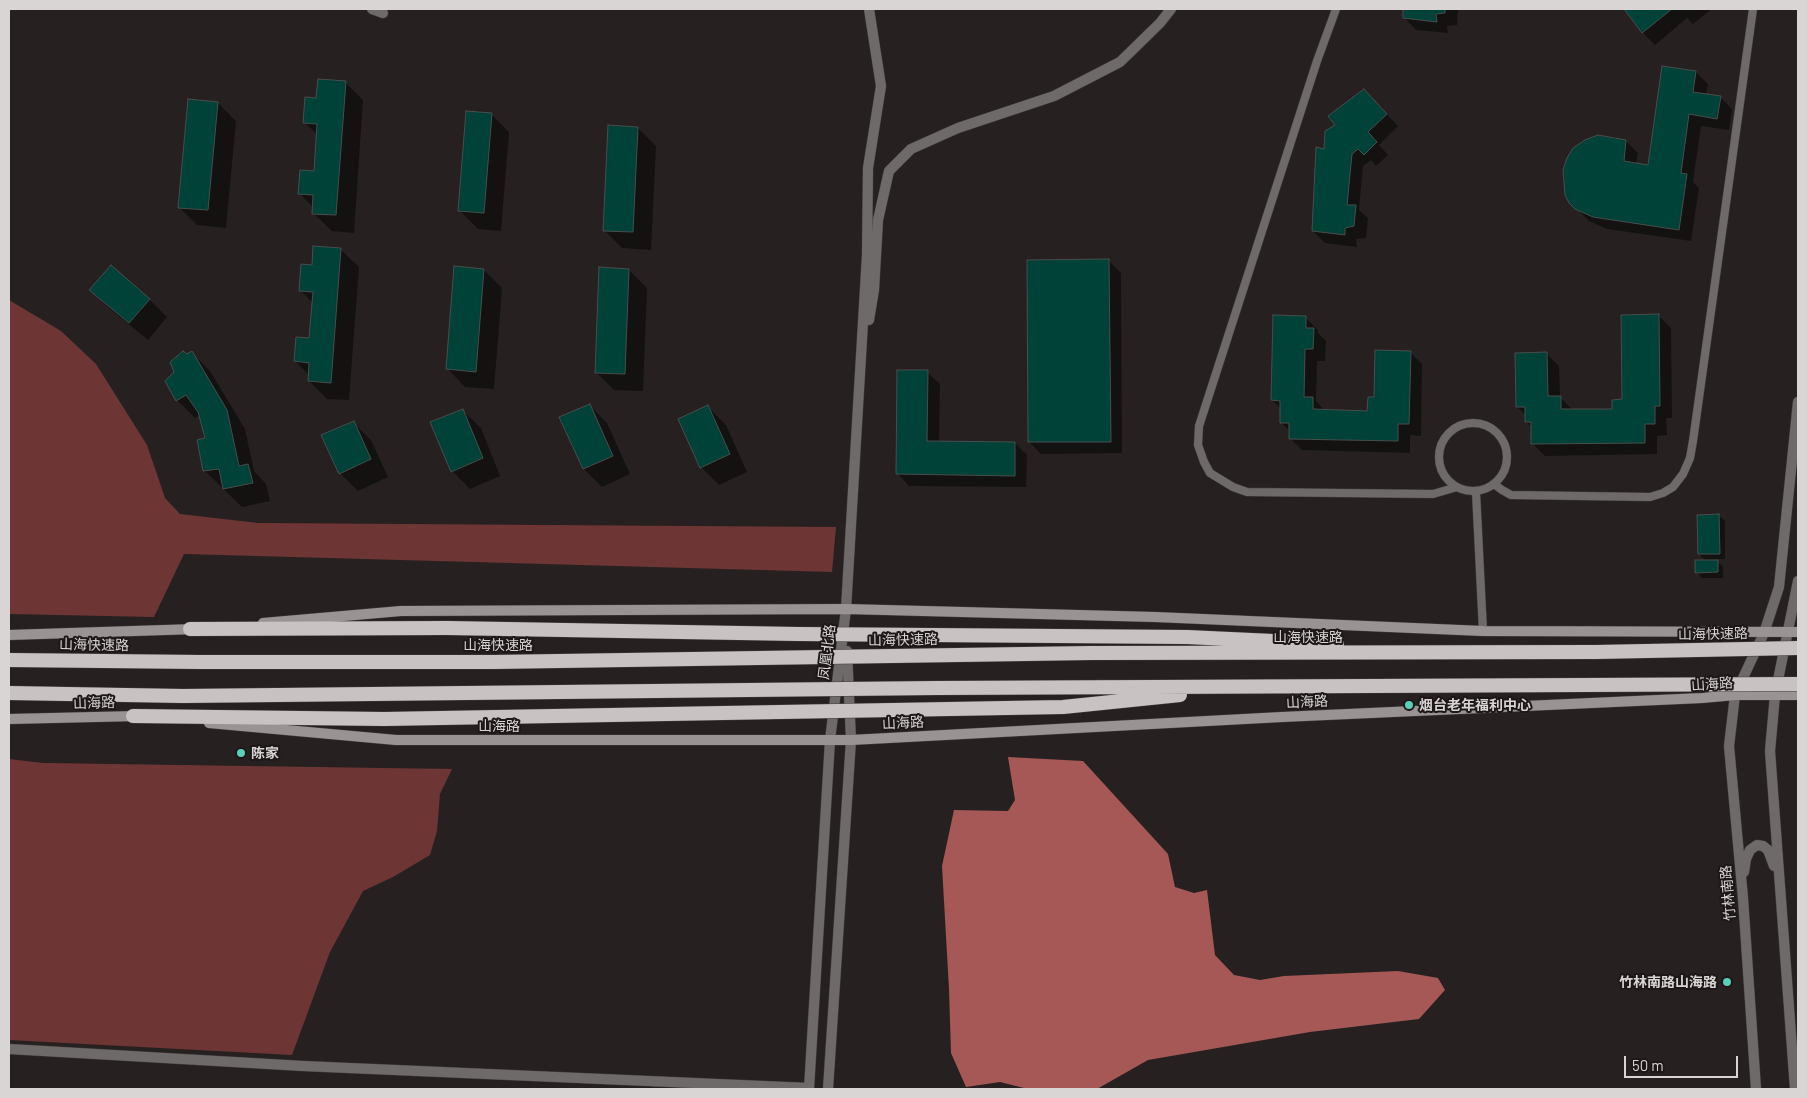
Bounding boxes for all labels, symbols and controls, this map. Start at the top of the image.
street label: 凤凰北路 [815,623,839,681]
street label: 山海快速路 [1678,625,1748,643]
street label: 山海快速路 [1273,629,1343,645]
street label: 山海快速路 [868,631,938,649]
street label: 山海快速路 [59,636,129,654]
street label: 山海快速路 [463,637,533,653]
street label: 山海路 [1690,674,1734,694]
street label: 山海路 [1286,693,1328,711]
street label: 山海路 [73,694,115,712]
place label: 烟台老年福利中心 [1419,697,1531,713]
marker: 烟台老年福利中心 [1403,699,1415,711]
street label: 山海路 [882,714,924,732]
street label: 山海路 [478,718,520,734]
place label: 陈家 [251,745,279,761]
marker: 陈家 [235,747,247,759]
street label: 竹林南路 [1717,864,1739,922]
place label: 竹林南路山海路 [1619,974,1717,990]
marker: 竹林南路山海路 [1721,976,1733,988]
scale bar [1627,1046,1741,1078]
text: 50 m [1632,1056,1664,1074]

